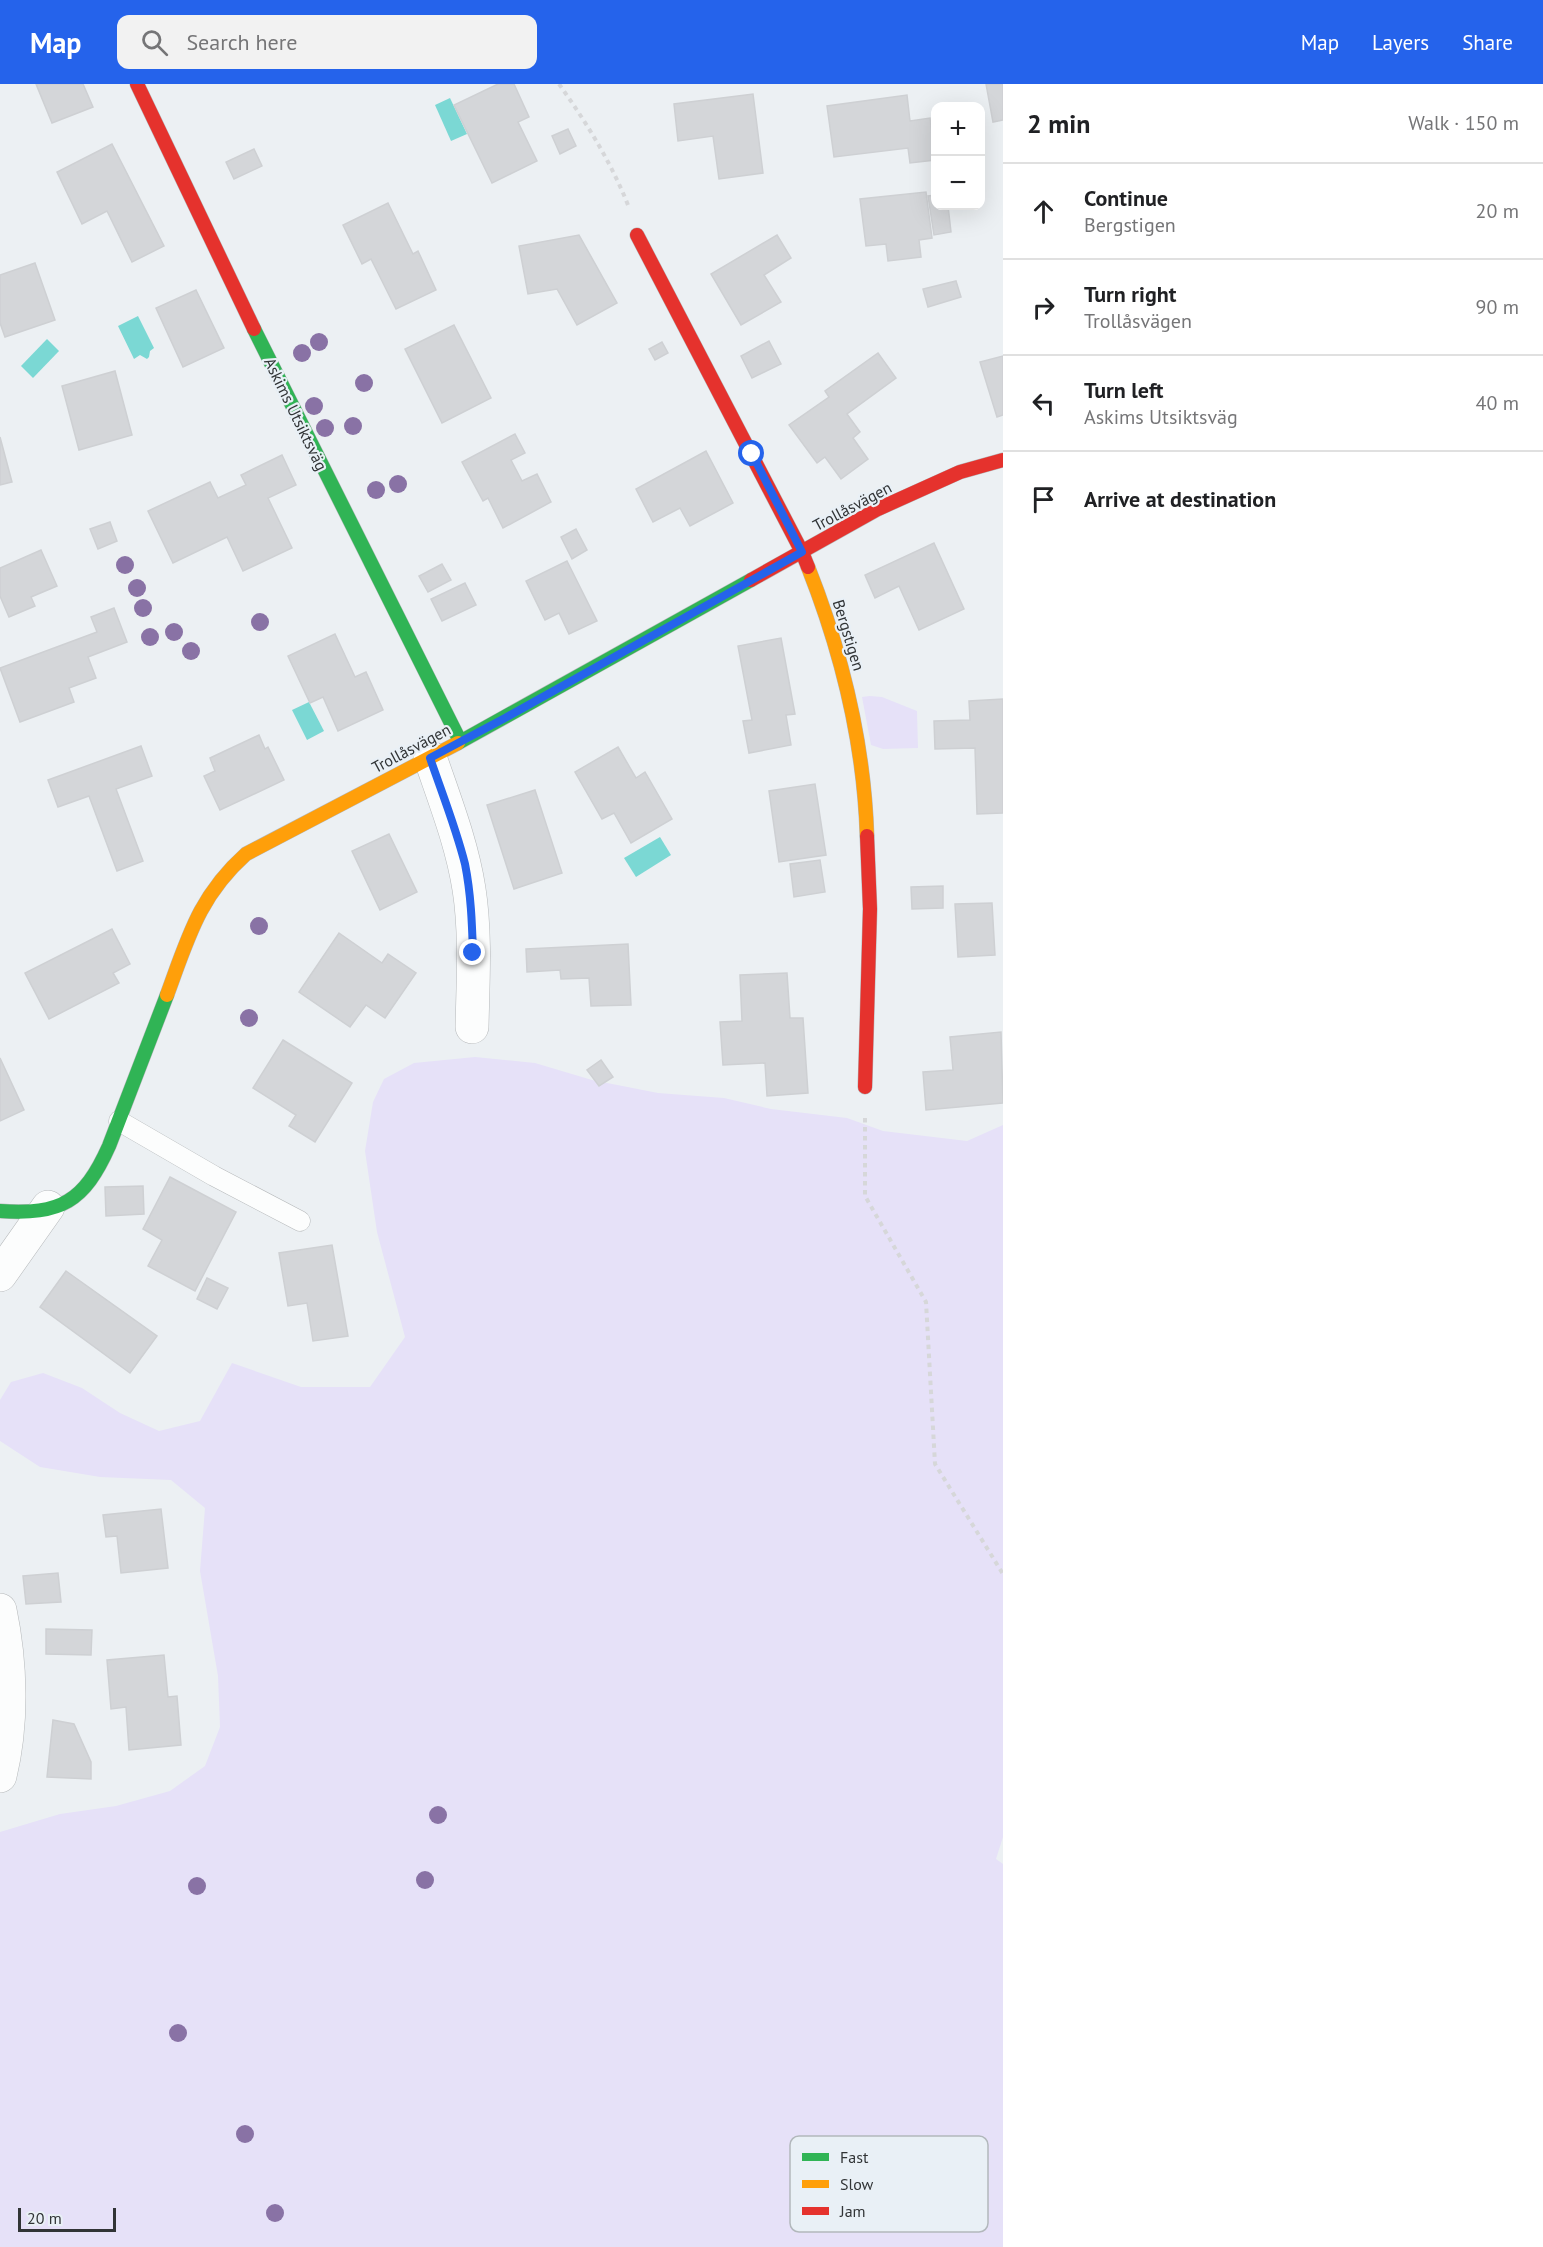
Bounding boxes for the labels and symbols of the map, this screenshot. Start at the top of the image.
street label: Askims Utsiktsväg [260,354,332,474]
route start [738,440,764,466]
street label: Trollåsvägen [809,477,895,535]
street label: Bergstigen [829,597,869,673]
street label: Trollåsvägen [368,719,454,777]
route end [459,939,485,965]
legend [790,2136,988,2232]
text: Fast [840,2147,869,2167]
text: Slow [840,2174,874,2194]
text: Jam [839,2201,866,2221]
scale bar [18,2205,116,2232]

